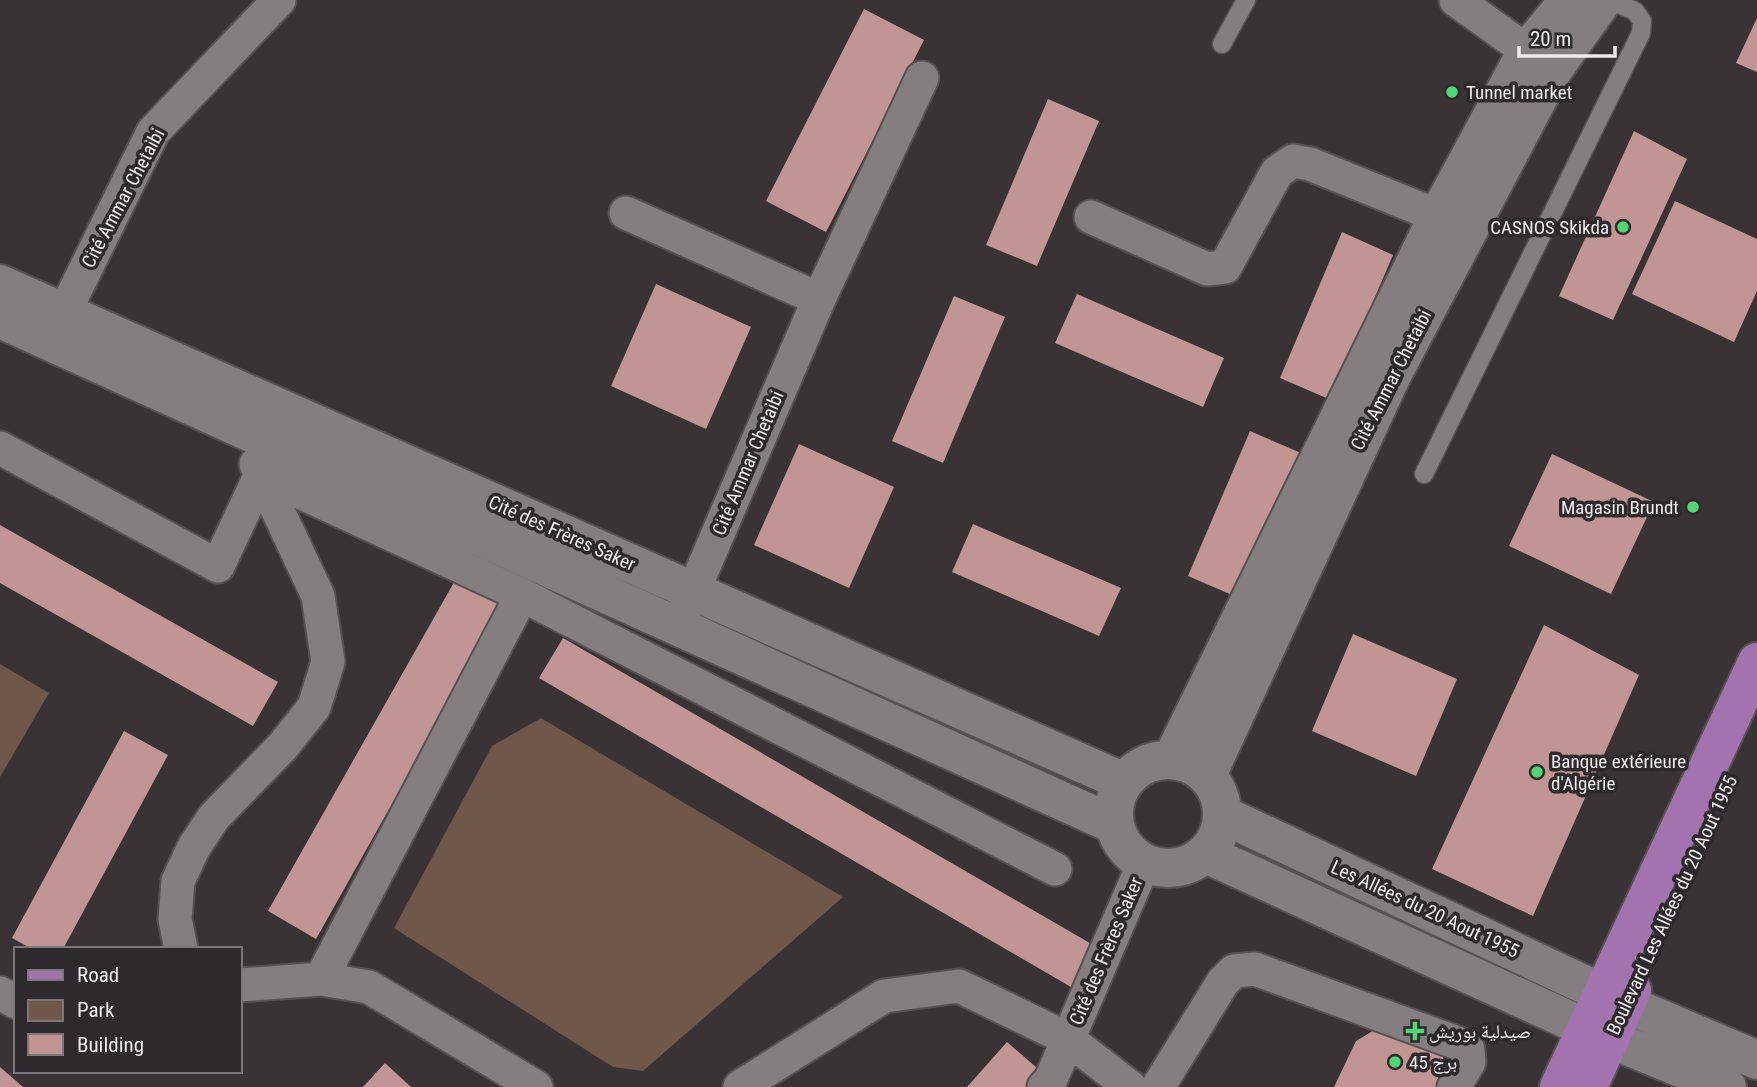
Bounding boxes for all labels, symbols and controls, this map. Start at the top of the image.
scale bar [1519,14,1615,58]
text: 20 m [1530,27,1571,51]
place label: Tunnel market [1466,81,1572,104]
marker: Tunnel market [1444,84,1460,100]
street label: Cité Ammar Chetaibi [77,124,169,272]
place label: CASNOS Skikda [1490,216,1609,239]
marker: CASNOS Skikda [1615,219,1631,235]
street label: Cité Ammar Chetaibi [1346,306,1436,454]
street label: Cité Ammar Chetaibi [707,387,789,539]
street label: Cité des Frères Saker [485,490,639,576]
place label: Magasin Brundt [1561,496,1679,519]
marker: Magasin Brundt [1685,499,1701,515]
place label: Banque extérieure d'Algérie [1551,750,1686,795]
marker: Banque extérieure d'Algérie [1529,764,1545,780]
street label: Boulevard Les Allées du 20 Aout 1955 [1602,772,1742,1038]
street label: Les Allées du 20 Aout 1955 [1327,855,1523,963]
street label: Cité des Frères Saker [1064,873,1148,1028]
legend [14,947,242,1073]
text: Road [77,963,119,987]
text: Park [77,998,115,1022]
place label: صيدلية بوريش [1429,1020,1531,1043]
marker: صيدلية بوريش [1407,1023,1423,1039]
text: Building [77,1033,144,1057]
place label: برج 45 [1409,1051,1457,1074]
marker: برج 45 [1387,1054,1403,1070]

